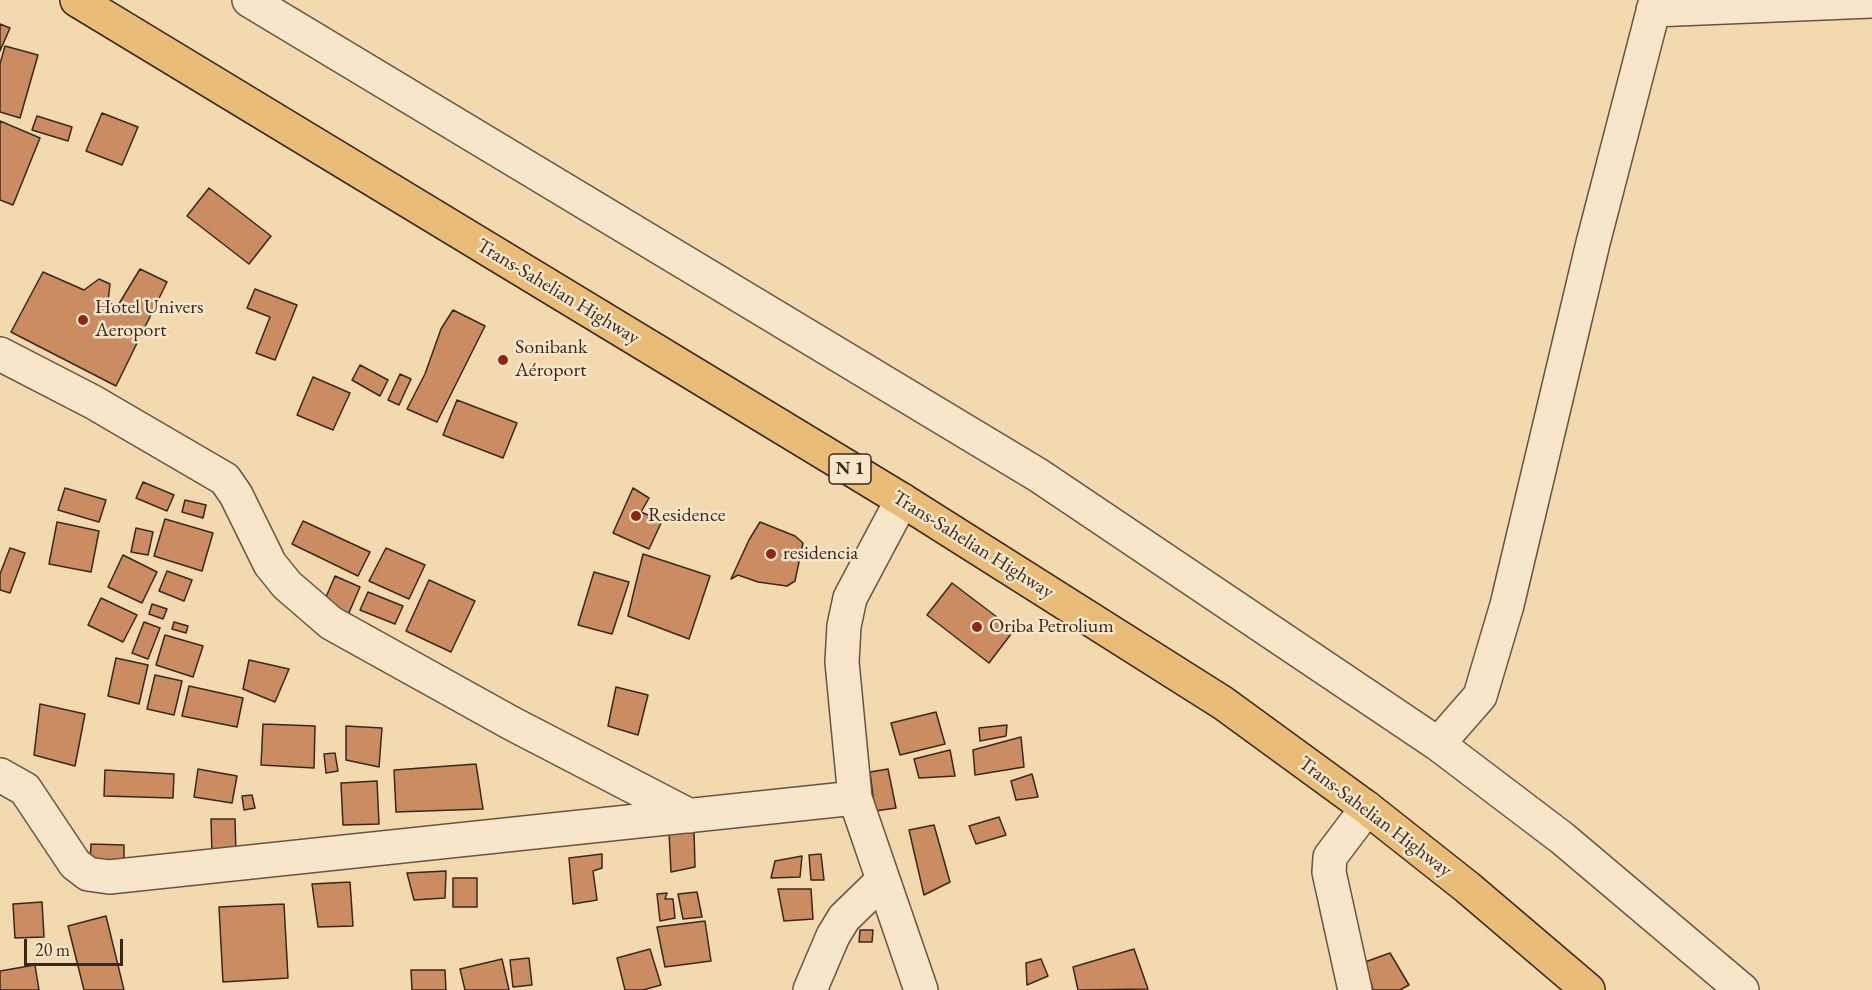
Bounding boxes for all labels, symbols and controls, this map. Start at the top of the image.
street label: Trans-Sahelian Highway [472,234,644,350]
place label: Hotel Univers Aeroport [95,296,203,343]
marker: Hotel Univers Aeroport [76,313,90,327]
place label: Sonibank Aéroport [515,336,587,383]
marker: Sonibank Aéroport [496,353,510,367]
road number: N 1 [829,454,871,484]
street label: Trans-Sahelian Highway [888,486,1058,604]
place label: Residence [648,504,725,528]
marker: Residence [629,509,643,523]
place label: residencia [783,542,858,566]
marker: residencia [764,547,778,561]
place label: Oriba Petrolium [989,615,1114,639]
marker: Oriba Petrolium [970,620,984,634]
street label: Trans-Sahelian Highway [1294,752,1456,882]
scale bar [27,927,126,965]
text: 20 m [35,938,70,961]

